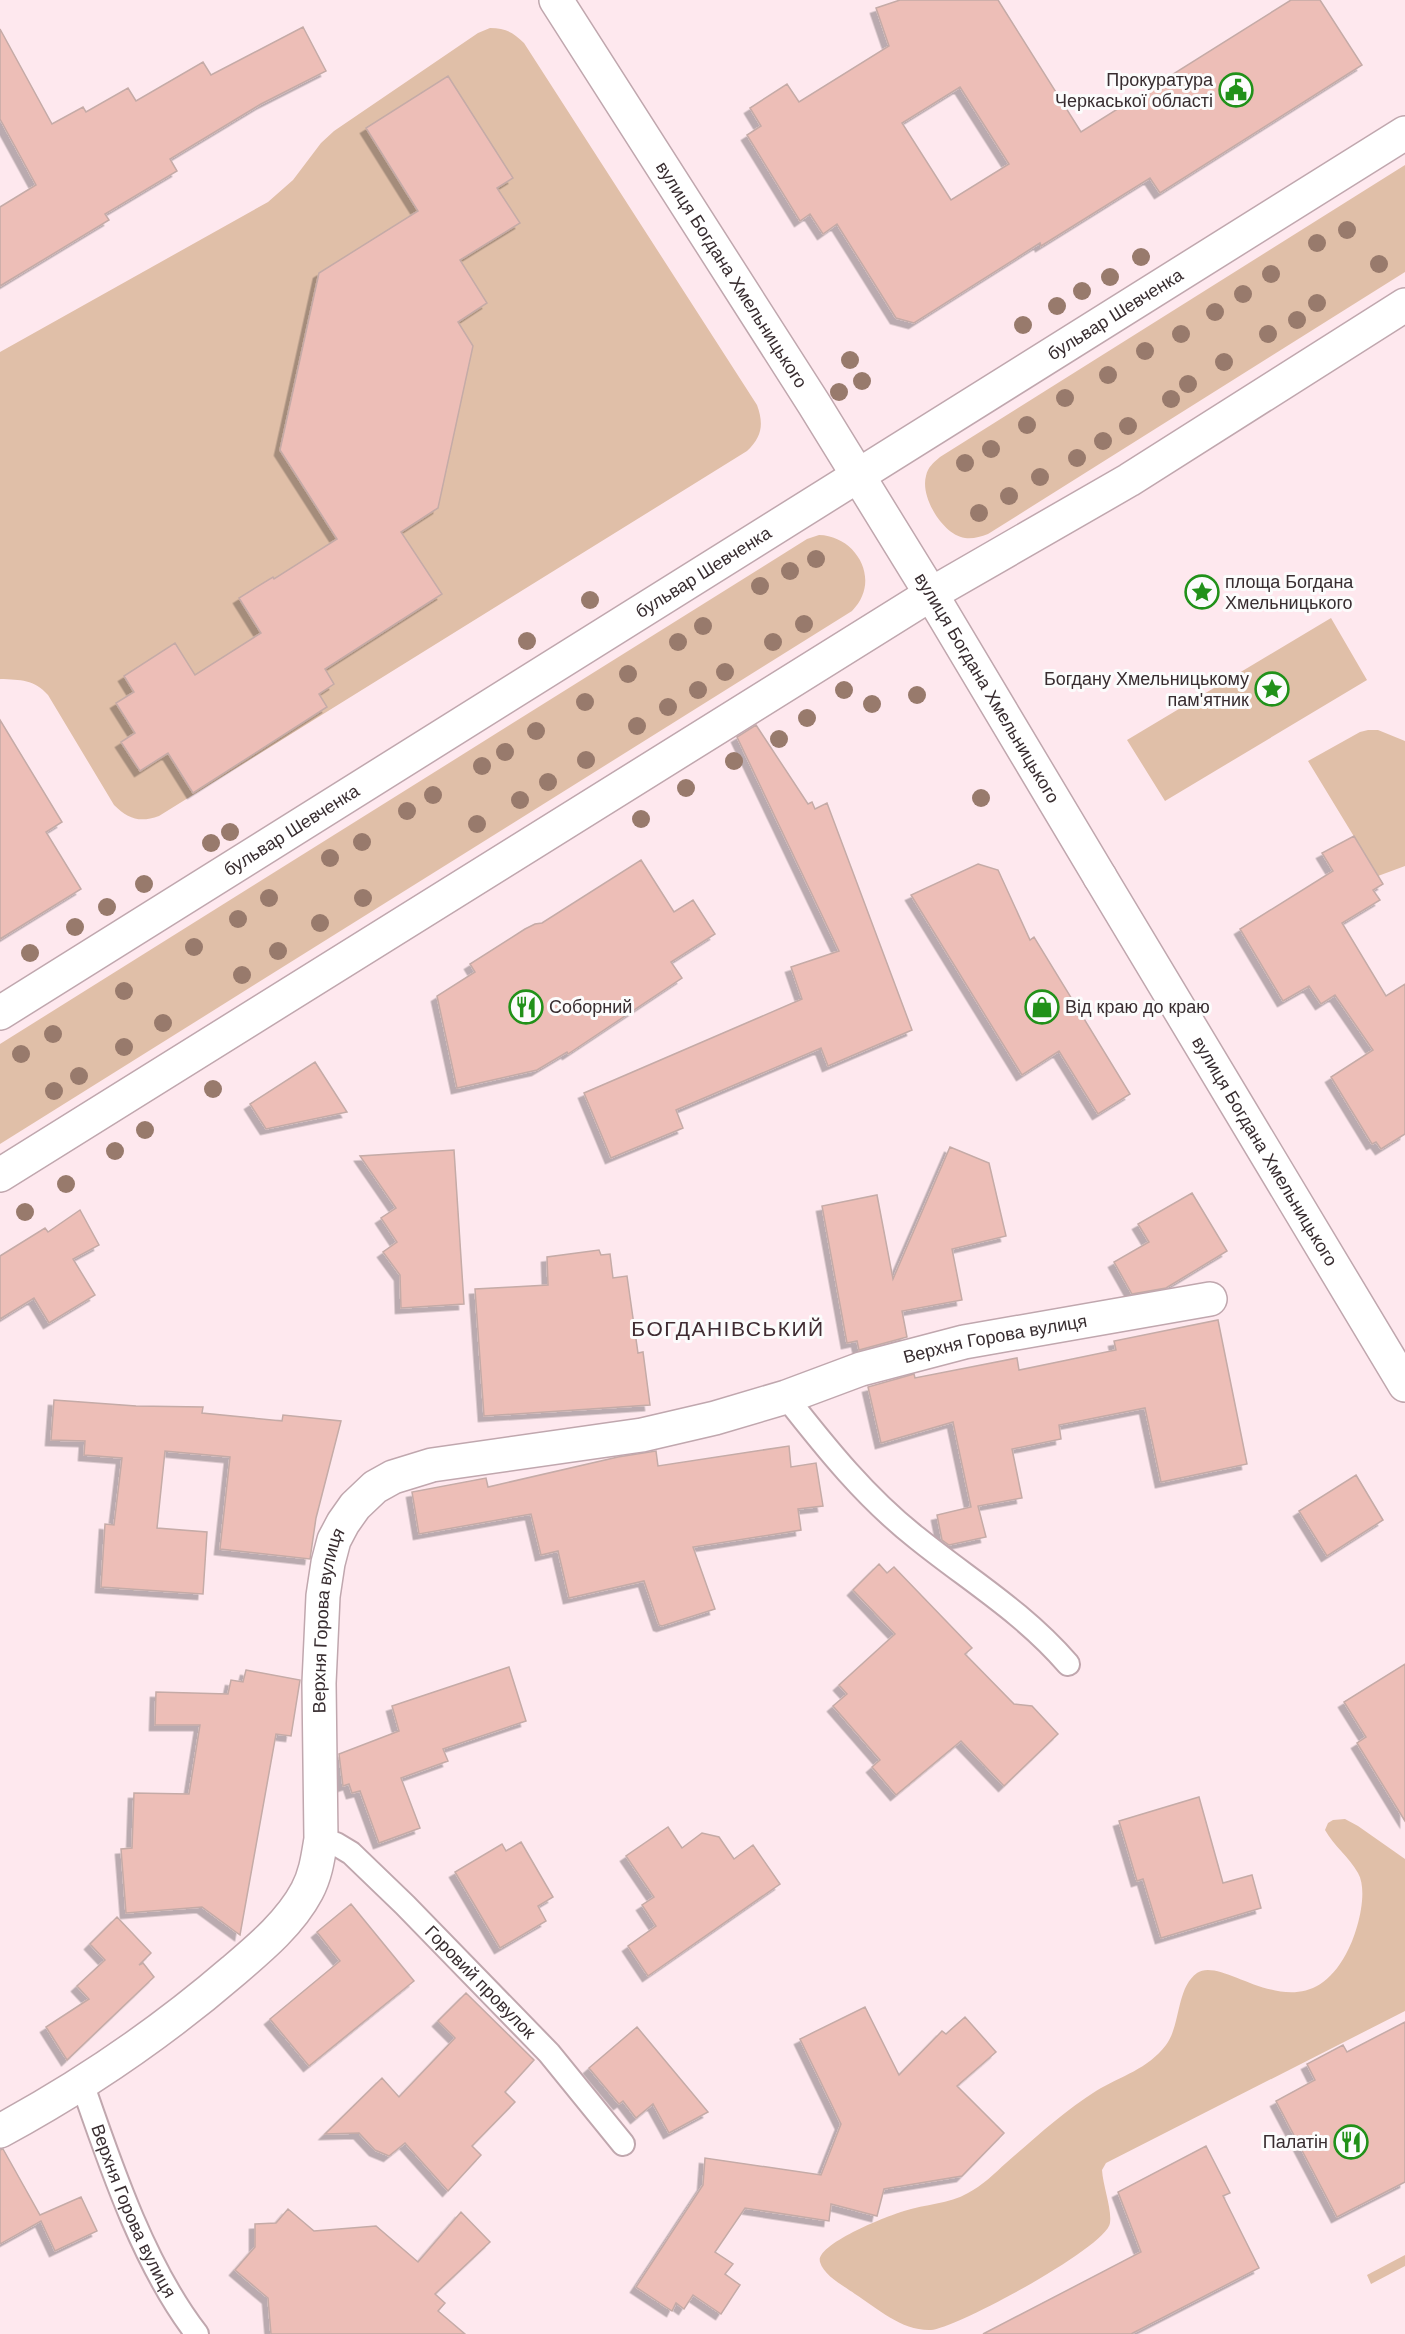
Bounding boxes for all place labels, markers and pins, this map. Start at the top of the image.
place label: Прокуратура Черкаської області [1055,70,1214,111]
public building icon: Прокуратура Черкаської області [1218,72,1254,108]
place label: площа Богдана Хмельницького [1225,572,1354,613]
place icon: площа Богдана Хмельницького [1184,574,1220,610]
place label: Богдану Хмельницькому пам'ятник [1044,669,1249,710]
place icon: Богдану Хмельницькому пам'ятник [1254,671,1290,707]
restaurant icon: Соборний [508,989,544,1025]
shop icon: Від краю до краю [1024,989,1060,1025]
place label: Соборний [549,997,632,1017]
place label: Від краю до краю [1065,997,1210,1017]
restaurant icon: Палатін [1333,2124,1369,2160]
place label: Палатін [1263,2132,1328,2152]

